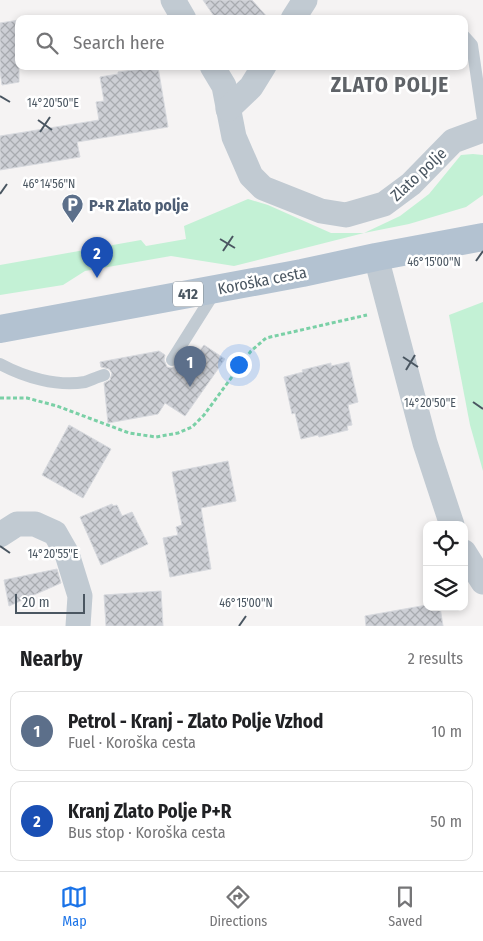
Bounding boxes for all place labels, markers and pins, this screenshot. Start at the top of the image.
parking icon: P+R Zlato polje [61,193,85,224]
place label: P+R Zlato polje [89,196,189,215]
pin: 2 [81,237,113,278]
pin: 1 [174,346,206,387]

